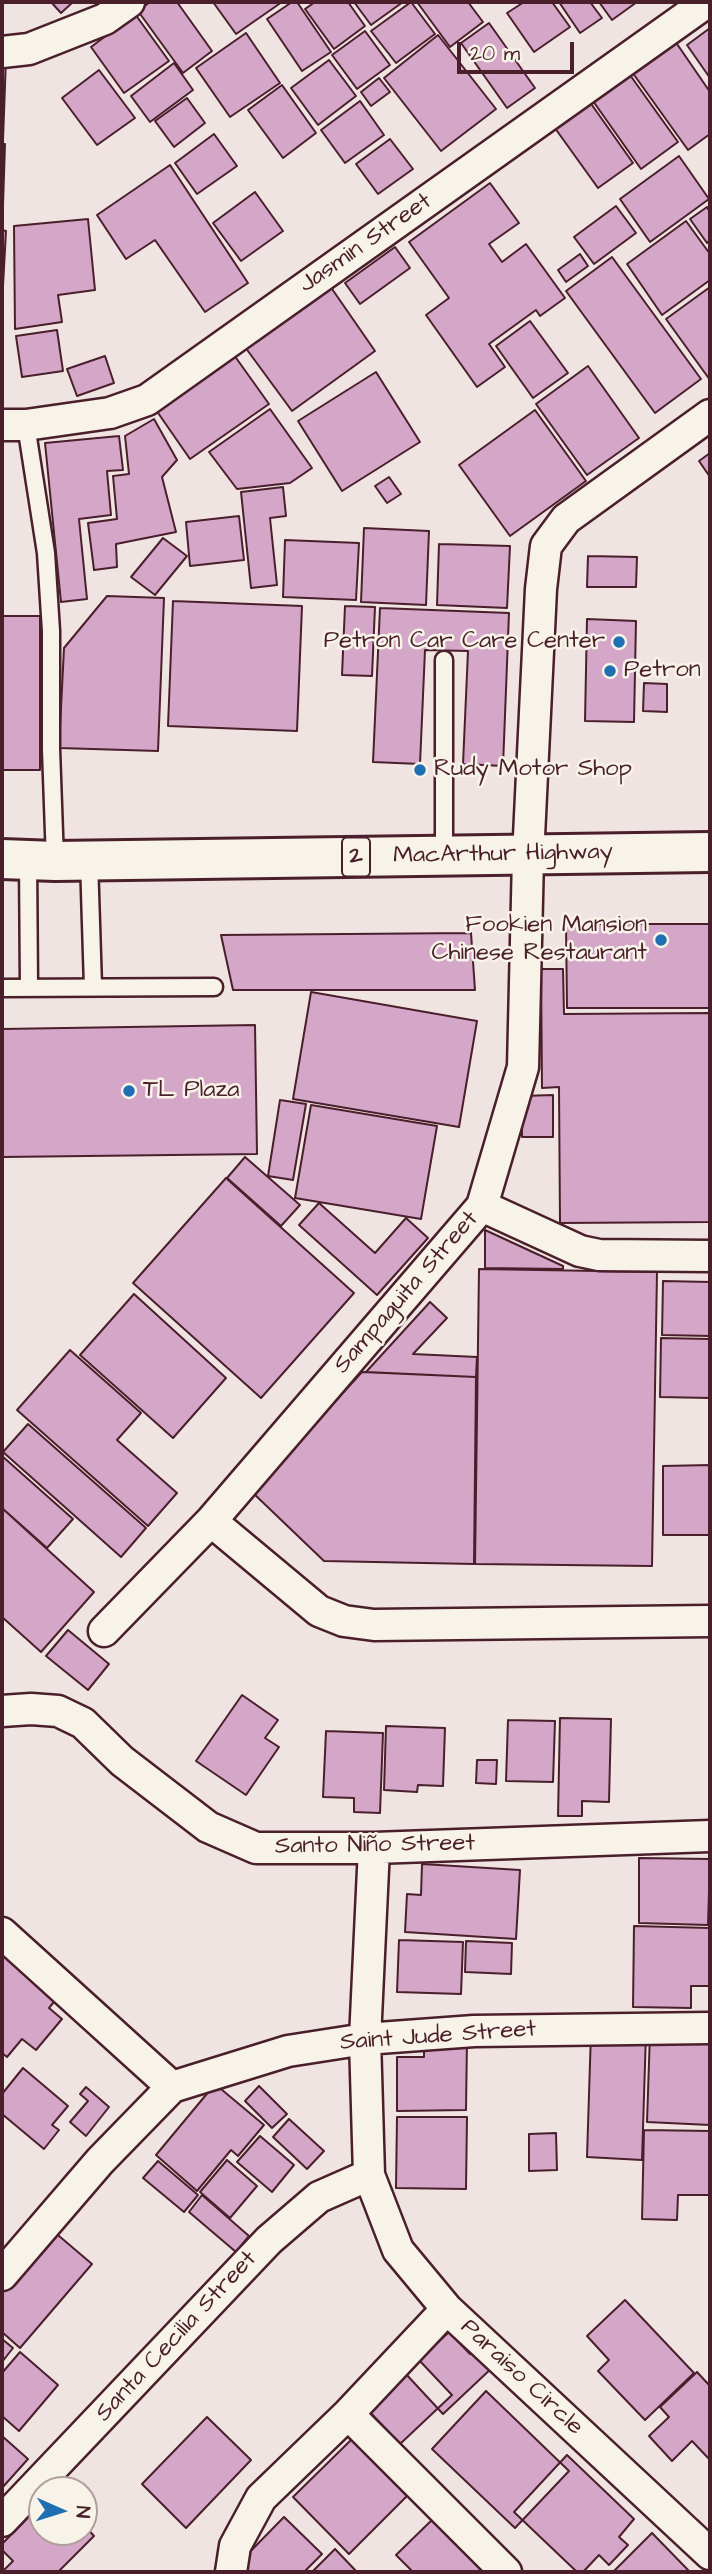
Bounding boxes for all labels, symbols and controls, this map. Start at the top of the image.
scale bar [460,28,577,72]
text: 20 m [470,39,520,68]
street label: Jasmin Street [294,188,438,300]
place label: Petron Car Care Center [324,628,605,656]
marker: Petron Car Care Center [611,634,627,650]
place label: Petron [624,657,701,685]
marker: Petron [602,663,618,679]
place label: Rudy Motor Shop [434,756,632,784]
marker: Rudy Motor Shop [412,762,428,778]
road number: 2 [342,838,370,876]
street label: MacArthur Highway [393,839,613,871]
place label: Fookien Mansion Chinese Restaurant [431,912,647,968]
marker: Fookien Mansion Chinese Restaurant [653,932,669,948]
place label: TL Plaza [143,1077,240,1105]
marker: TL Plaza [121,1083,137,1099]
street label: Sampaguita Street [329,1206,485,1380]
street label: Santo Niño Street [275,1830,475,1862]
street label: Saint Jude Street [339,2016,537,2058]
street label: Santa Cecilia Street [90,2246,264,2428]
street label: Paraiso Circle [454,2314,588,2442]
north arrow [28,2476,98,2546]
text: N [69,2505,96,2519]

